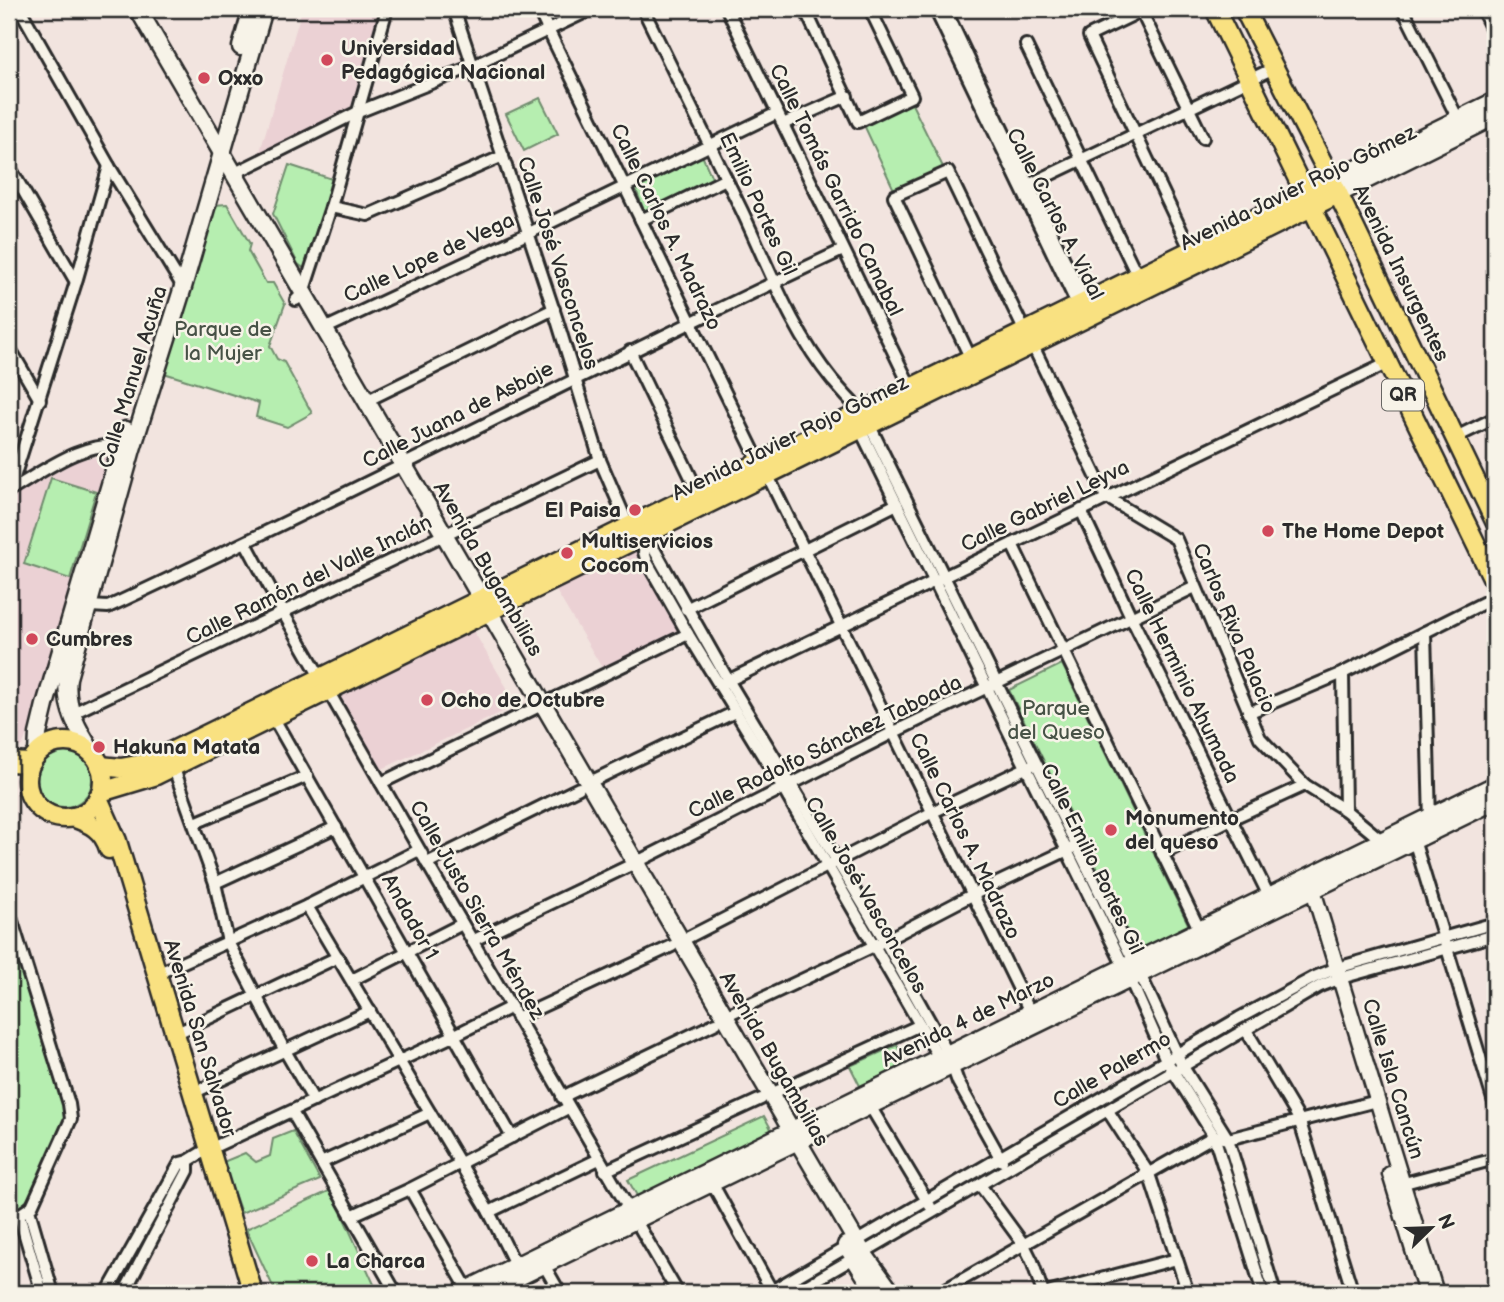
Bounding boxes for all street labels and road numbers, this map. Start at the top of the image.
street label: Calle Tomás Garrido Canabal [764,60,908,320]
street label: Avenida Javier Rojo Gómez [1176,119,1421,256]
street label: Calle Carlos A. Madrazo [605,120,727,334]
street label: Calle Carlos A. Vidal [1001,124,1109,304]
street label: Emilio Portes Gil [714,128,802,280]
street label: Calle José Vasconcelos [512,153,604,373]
street label: Avenida Insurgentes [1347,180,1455,366]
street label: Calle Lope de Vega [340,208,518,308]
street label: Calle Manuel Acuña [93,283,173,471]
street label: Calle Juana de Asbaje [358,356,558,474]
street label: Avenida Javier Rojo Gómez [668,369,913,506]
road number: QR [1382,380,1424,410]
street label: Calle Gabriel Leyva [957,454,1133,558]
street label: Avenida Bugambilias [428,477,548,661]
street label: Calle Ramón del Valle Inclán [182,509,436,651]
street label: Carlos Riva Palacio [1187,539,1281,717]
street label: Calle Herminio Ahumada [1119,565,1245,787]
street label: Calle Rodolfo Sánchez Taboada [684,670,966,824]
street label: Calle Carlos A. Madrazo [904,729,1026,943]
street label: Calle Emilio Portes Gil [1035,759,1149,959]
street label: Calle José Vasconcelos [800,792,932,998]
street label: Calle Justo Sierra Méndez [404,796,550,1025]
street label: Andador 1 [376,870,444,964]
street label: Avenida San Salvador [158,936,242,1140]
street label: Avenida Bugambilias [714,967,834,1151]
street label: Avenida 4 de Marzo [877,967,1059,1073]
street label: Calle Isla Cancún [1357,996,1429,1162]
street label: Calle Palermo [1048,1026,1176,1114]

